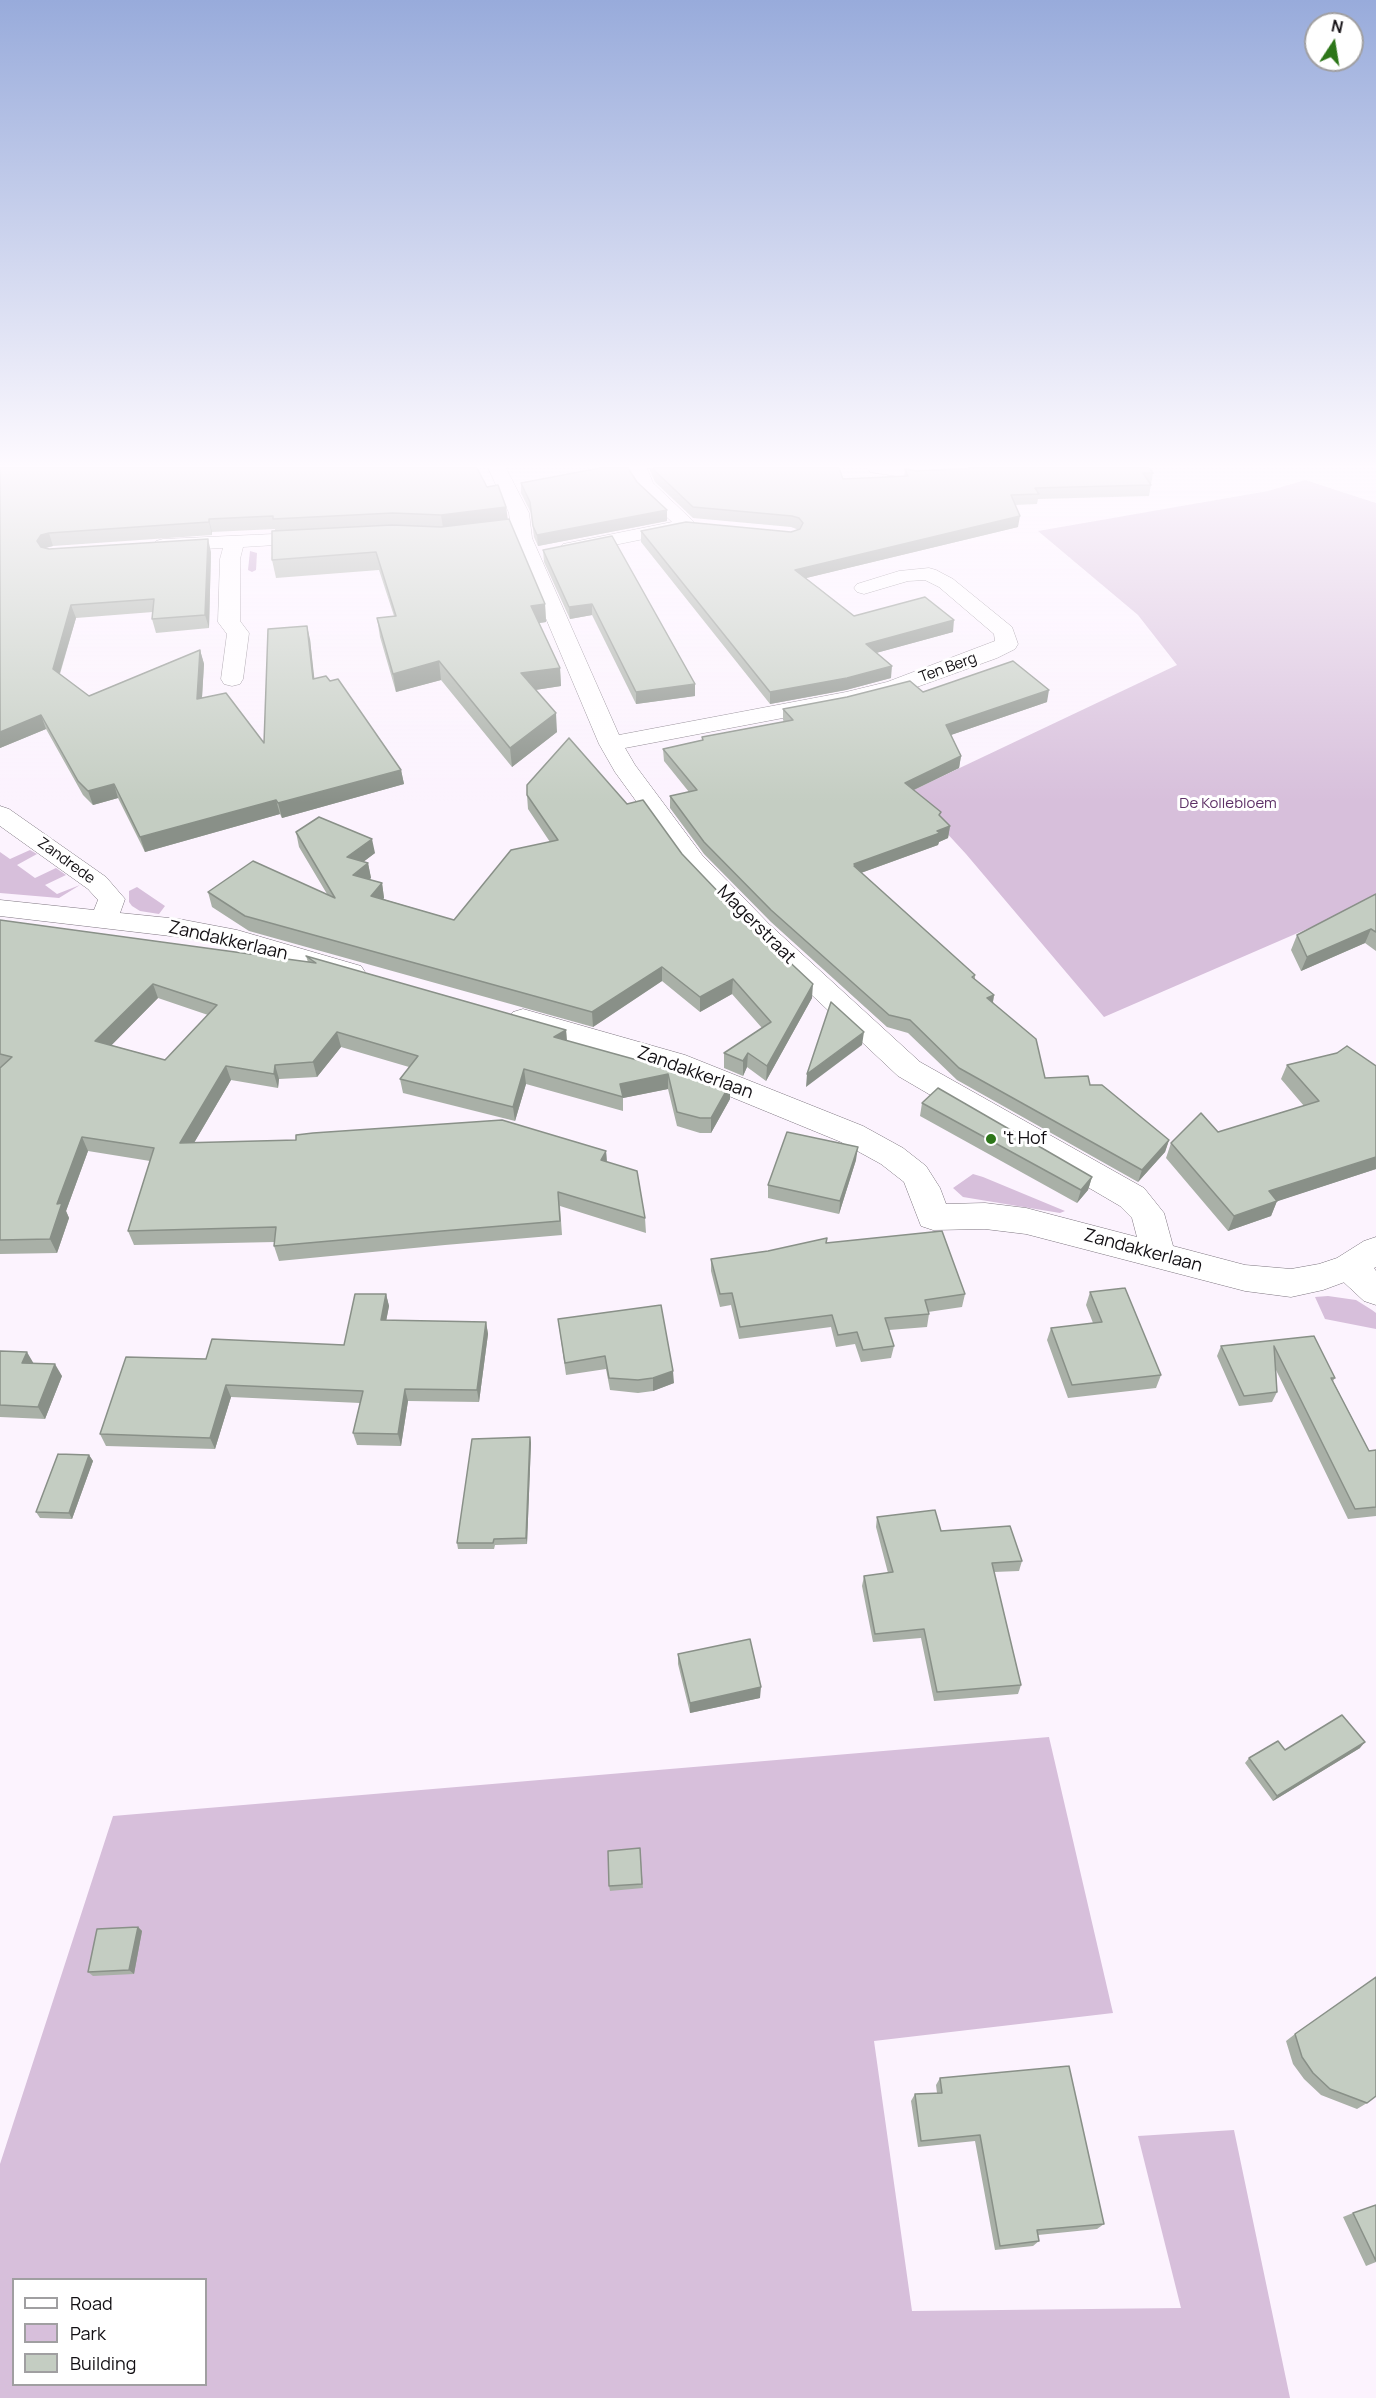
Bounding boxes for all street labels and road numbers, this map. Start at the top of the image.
street label: Ten Berg [917,649,979,687]
street label: Zandrede [34,834,98,888]
street label: Magerstraat [712,881,800,969]
street label: Zandakkerlaan [166,917,290,965]
street label: Zandakkerlaan [634,1042,756,1104]
street label: Zandakkerlaan [1081,1225,1205,1277]

